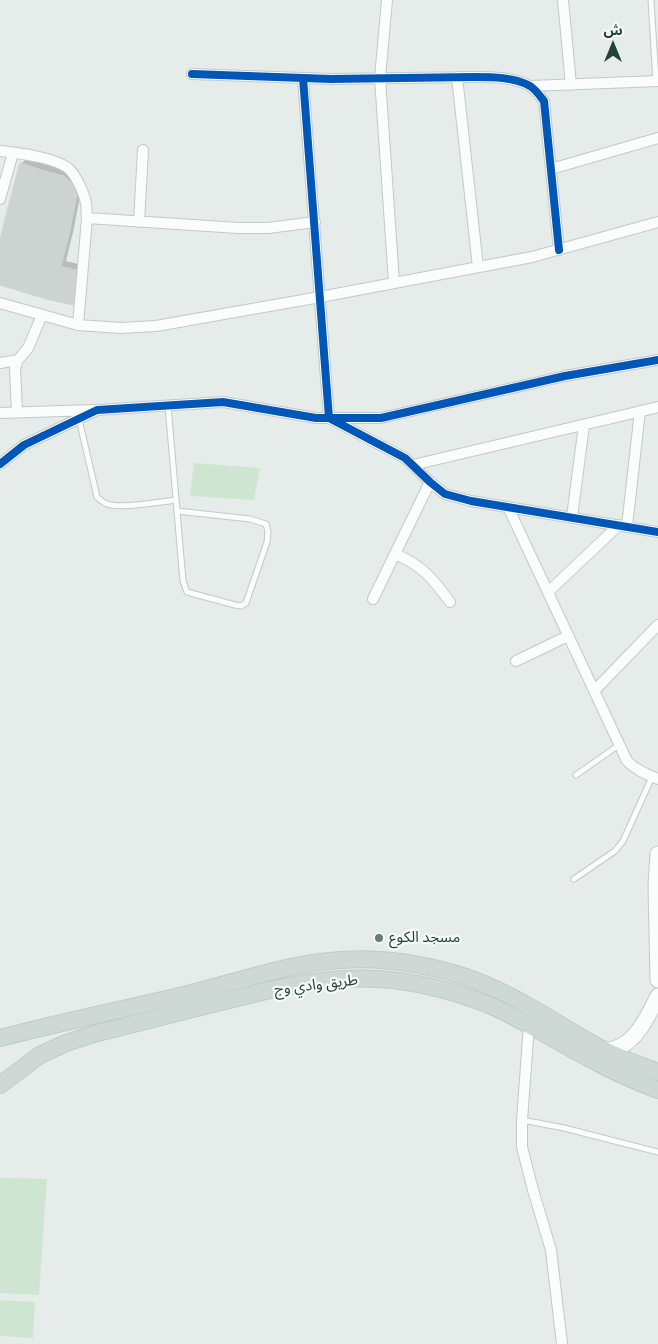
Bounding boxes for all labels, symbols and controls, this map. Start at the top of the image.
north arrow [588,20,638,70]
text: ش [603,21,623,39]
place label: مسجد الكوع [389,929,460,947]
marker: مسجد الكوع [373,932,385,944]
street label: طريق وادي وج [273,971,359,999]

